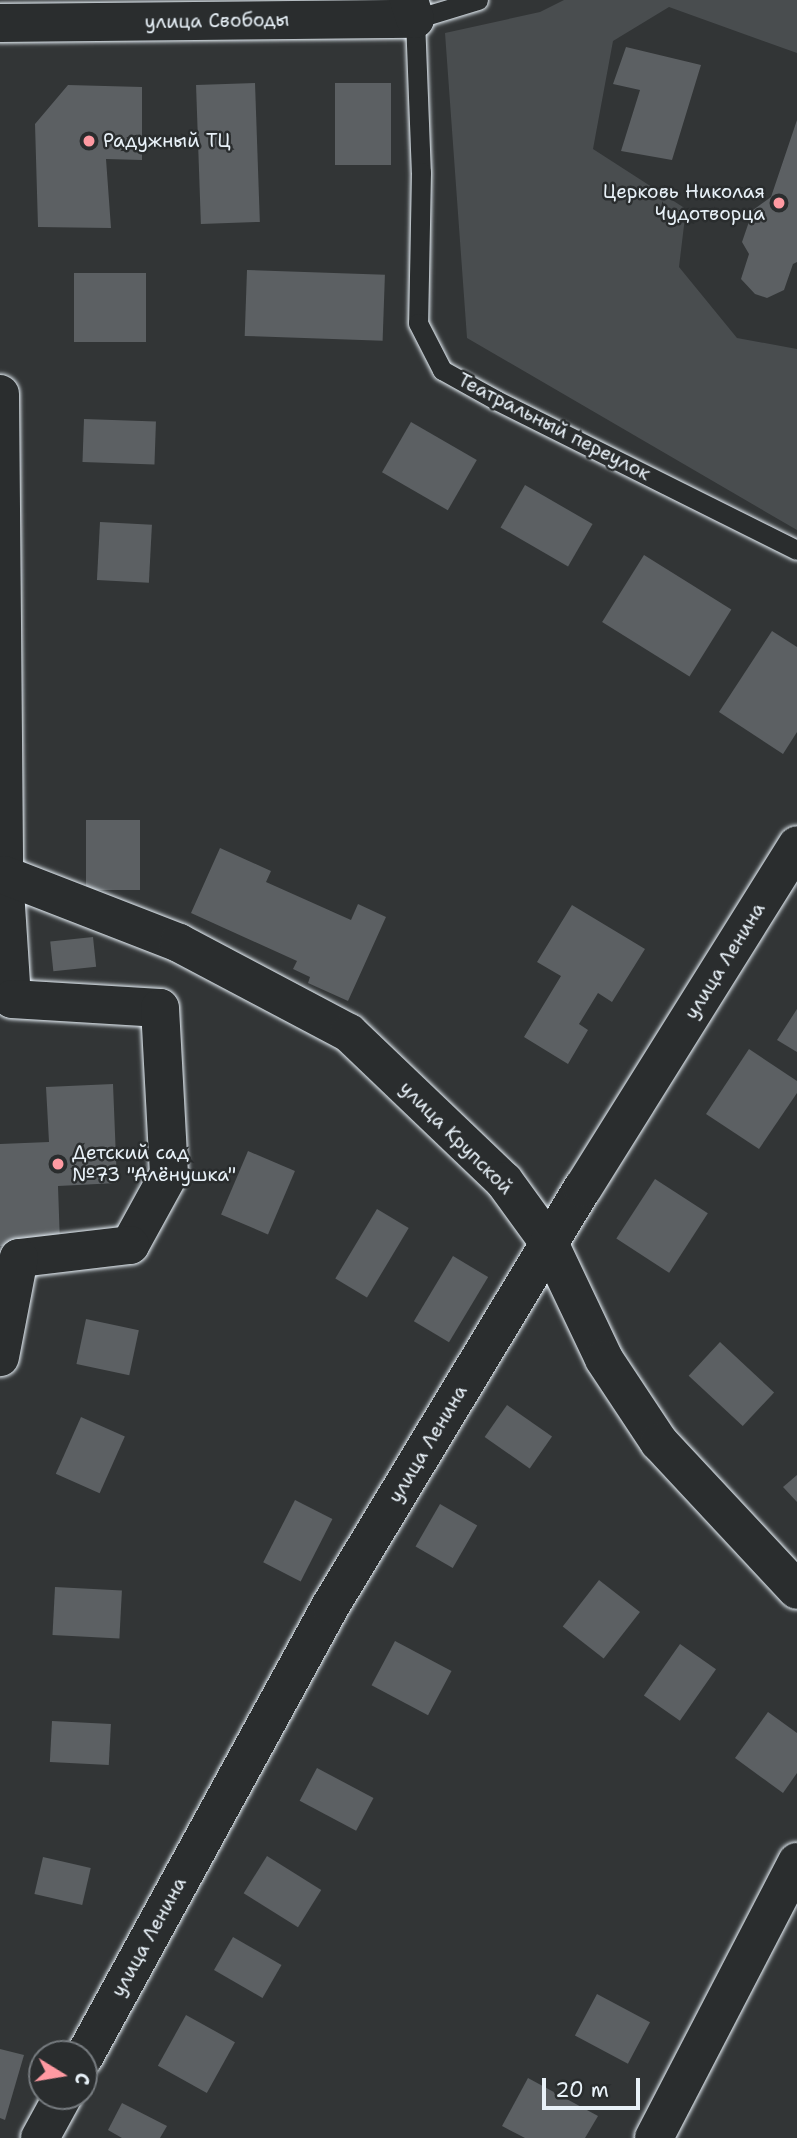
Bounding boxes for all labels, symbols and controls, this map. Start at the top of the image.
street label: улица Свободы [144,8,290,34]
place label: Радужный ТЦ [103,130,231,152]
marker: Радужный ТЦ [81,133,97,149]
place label: Церковь Николая Чудотворца [603,181,765,225]
marker: Церковь Николая Чудотворца [771,195,787,211]
street label: Театральный переулок [454,368,654,486]
street label: улица Ленина [680,898,770,1024]
street label: улица Крупской [395,1077,517,1199]
place label: Детский сад №73 "Алёнушка" [72,1142,236,1186]
marker: Детский сад №73 "Алёнушка" [50,1156,66,1172]
street label: улица Ленина [384,1381,472,1507]
street label: улица Ленина [107,1873,191,2001]
north arrow [28,2040,98,2110]
scale bar [545,2064,643,2108]
text: С [69,2071,96,2087]
text: 20 m [555,2076,609,2104]

